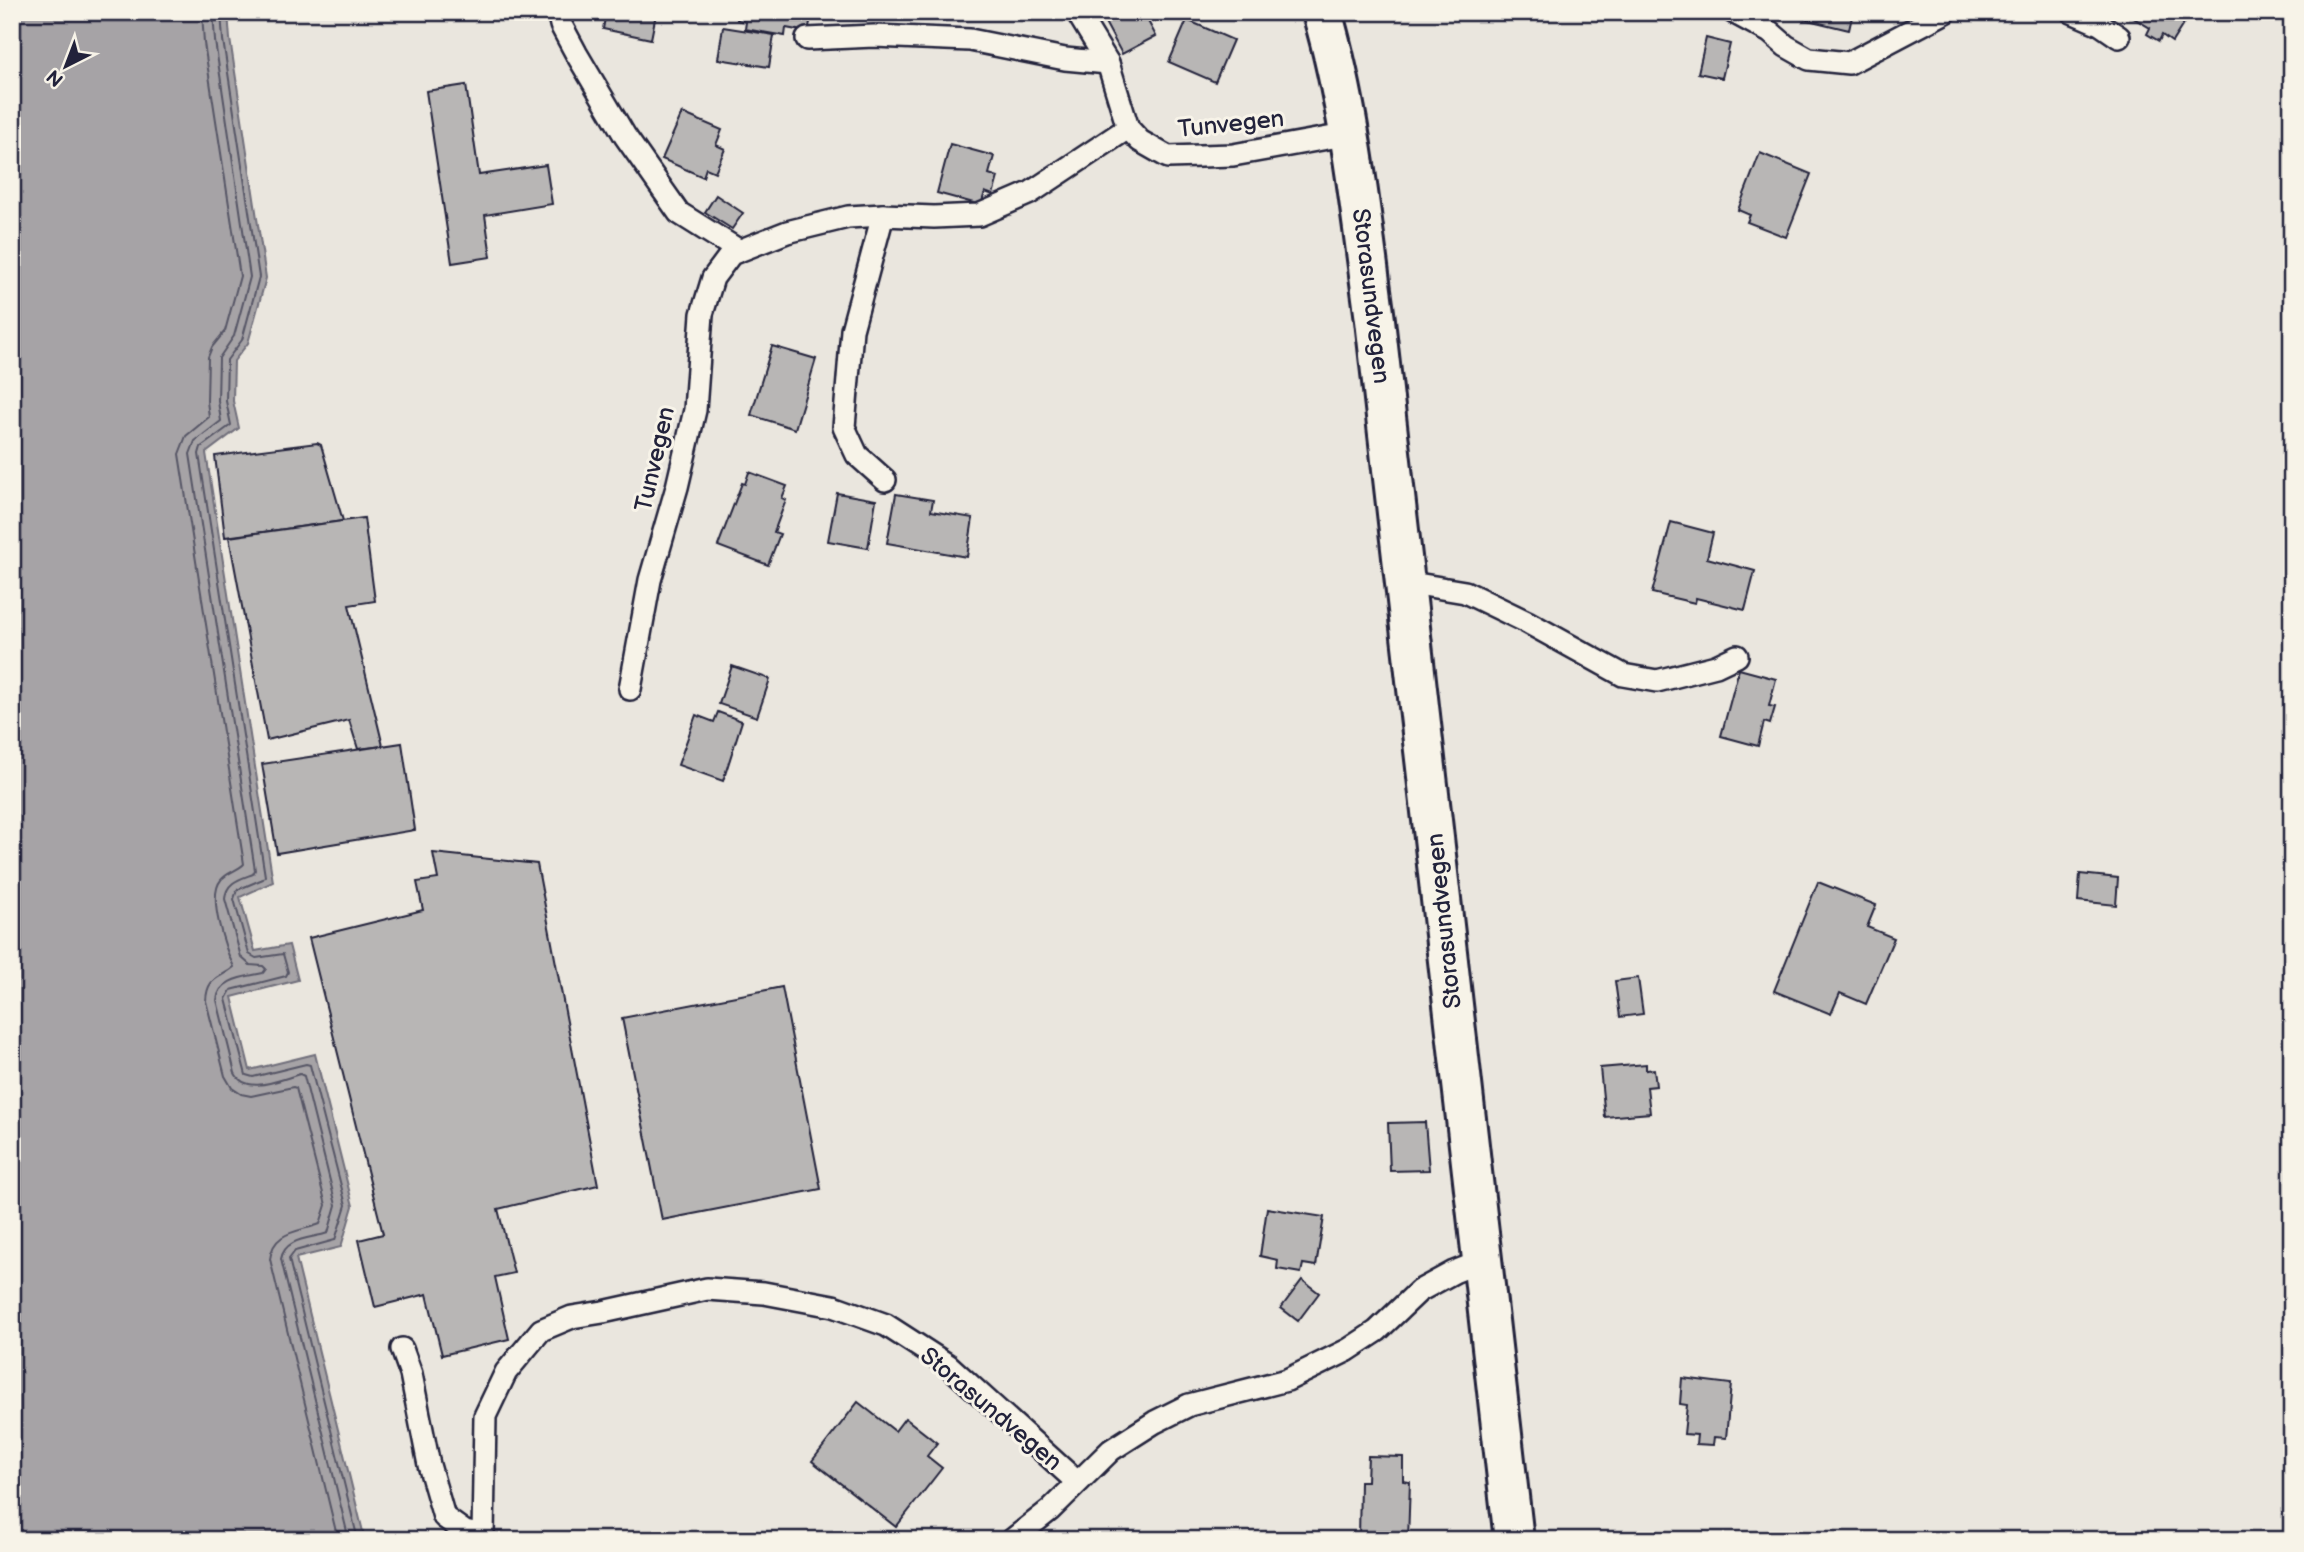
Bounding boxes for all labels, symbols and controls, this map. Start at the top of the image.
north arrow [32,32,102,102]
text: N [43,64,69,91]
street label: Tunvegen [1176,104,1286,144]
street label: Storasundvegen [1346,207,1396,385]
street label: Tunvegen [629,404,681,514]
street label: Storasundvegen [1420,832,1468,1010]
street label: Storasundvegen [914,1341,1068,1477]

